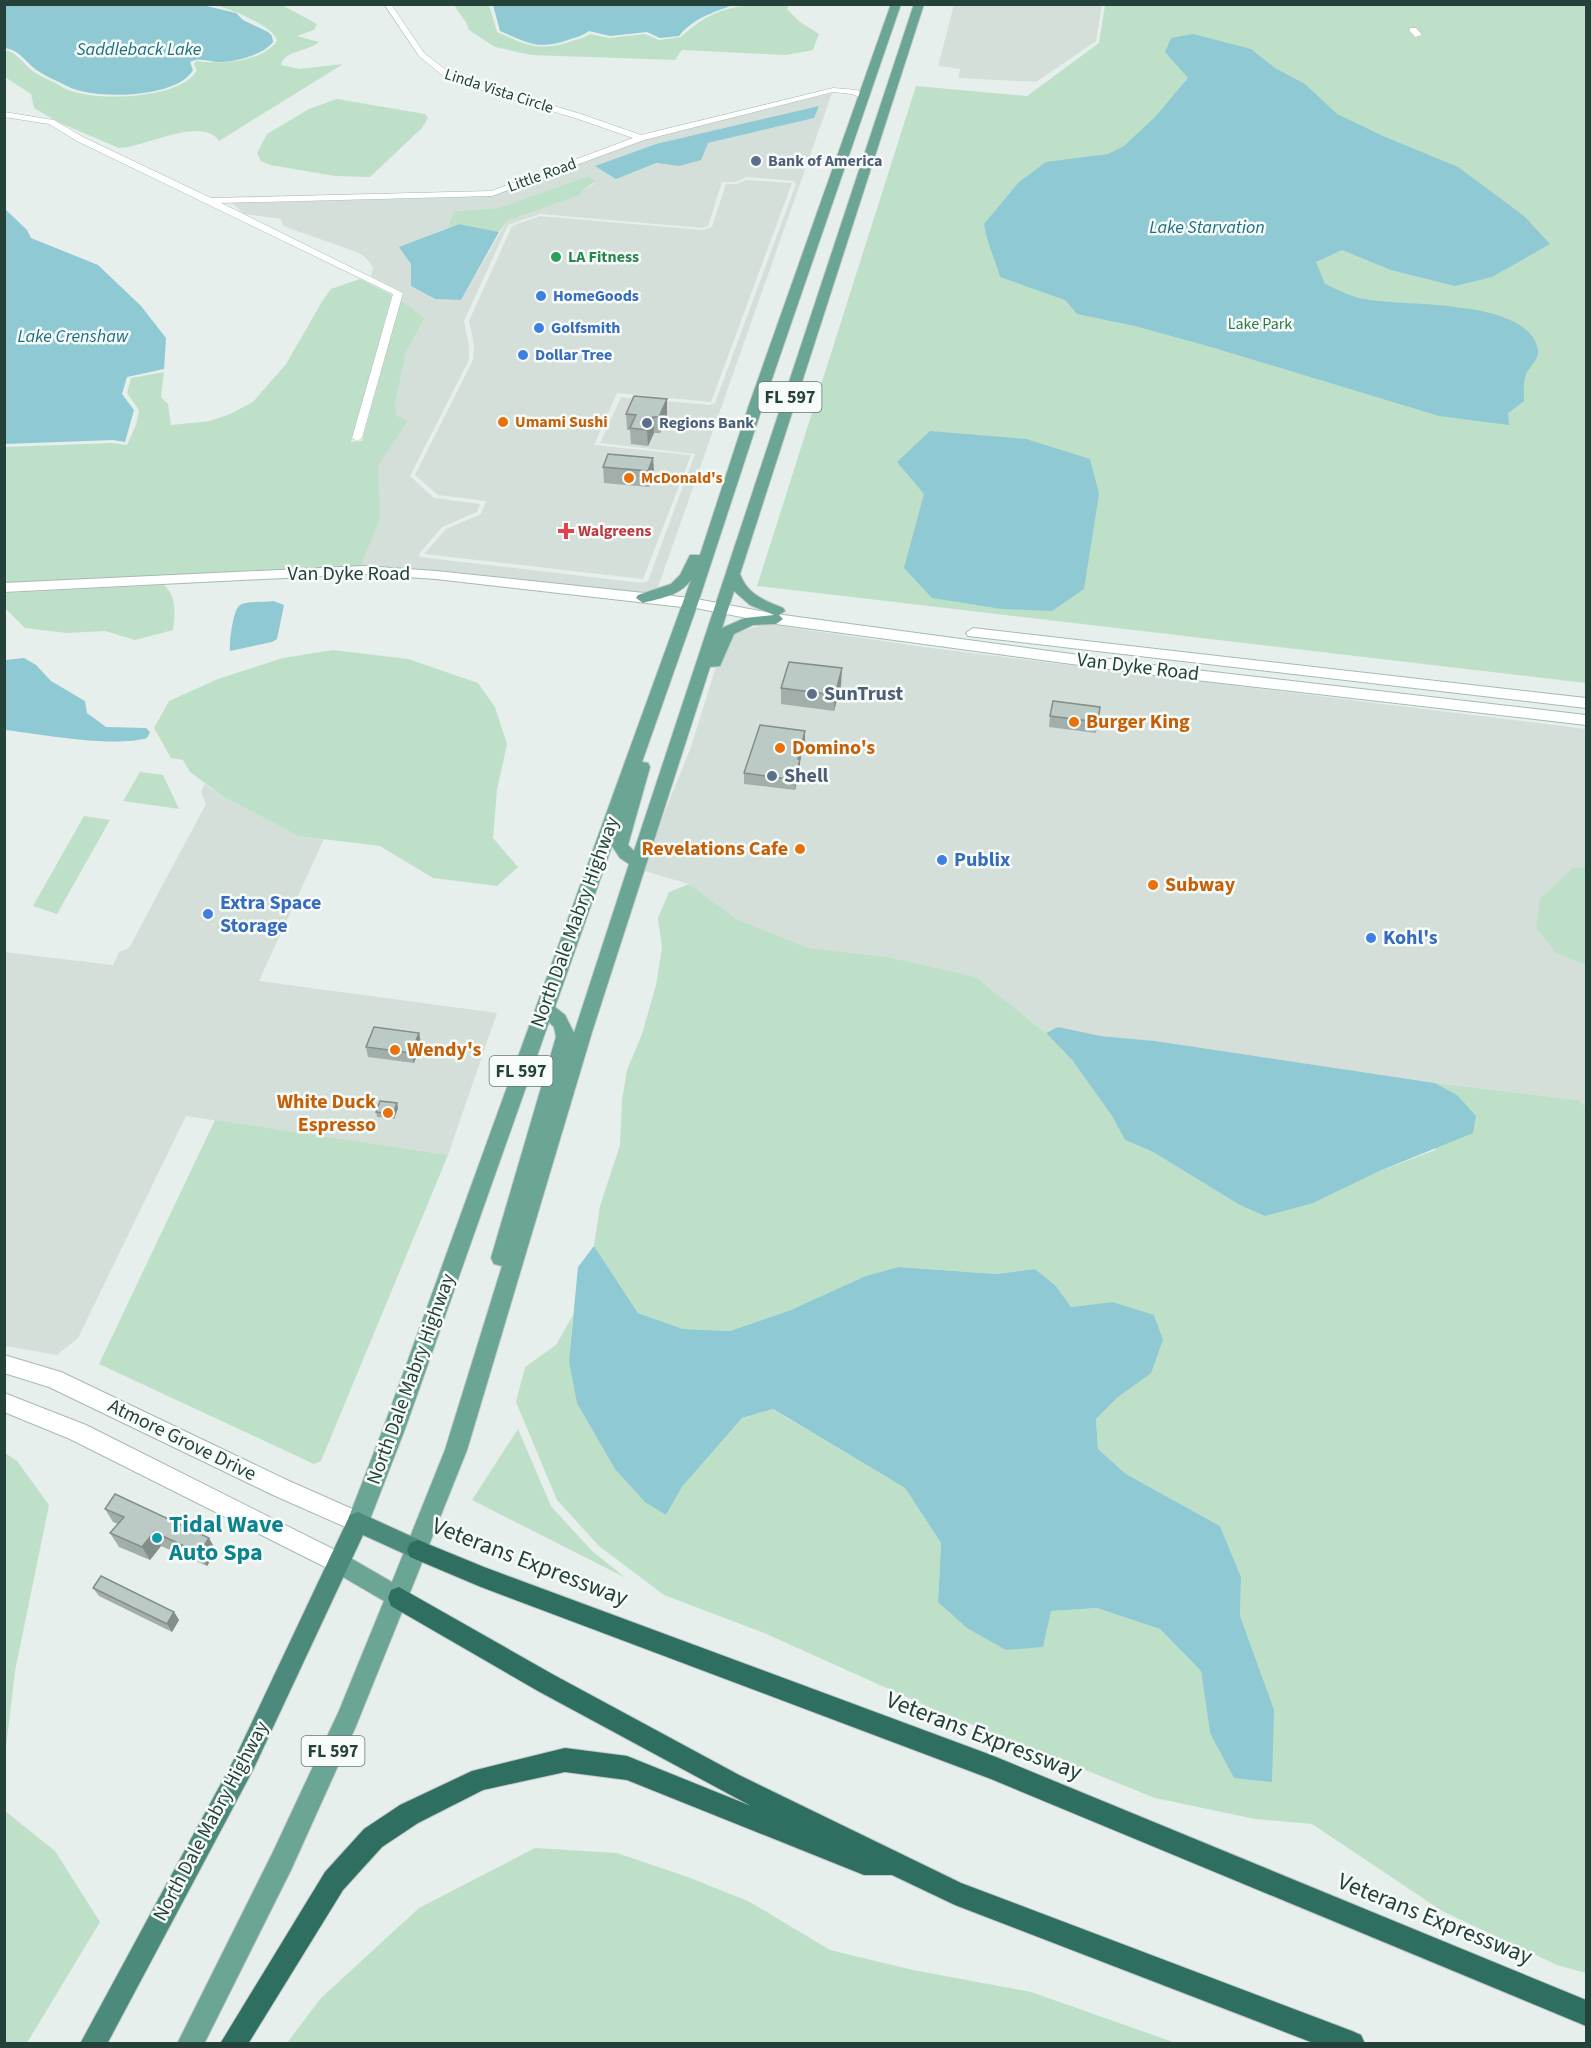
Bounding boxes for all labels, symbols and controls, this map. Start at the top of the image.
water label: Saddleback Lake [76,37,202,62]
street label: Linda Vista Circle [442,63,556,119]
place label: Bank of America [768,150,882,172]
street label: Little Road [505,152,579,198]
marker: Bank of America [749,154,763,168]
water label: Lake Starvation [1149,215,1265,240]
place label: LA Fitness [568,246,639,268]
marker: LA Fitness [549,250,563,264]
place label: HomeGoods [553,285,639,307]
marker: HomeGoods [534,289,548,303]
park label: Lake Park [1228,313,1292,335]
place label: Golfsmith [551,317,620,339]
marker: Golfsmith [532,321,546,335]
water label: Lake Crenshaw [17,324,129,349]
place label: Dollar Tree [535,344,612,366]
marker: Dollar Tree [516,348,530,362]
road number: FL 597 [758,382,822,412]
place label: Umami Sushi [515,411,608,433]
place label: Regions Bank [659,412,754,434]
marker: Umami Sushi [496,415,510,429]
marker: Regions Bank [640,416,654,430]
place label: McDonald's [641,467,723,489]
marker: McDonald's [622,471,636,485]
place label: Walgreens [578,520,651,542]
marker: Walgreens [559,524,573,538]
street label: Van Dyke Road [288,560,410,588]
street label: Van Dyke Road [1075,646,1201,688]
place label: SunTrust [824,680,903,708]
marker: SunTrust [805,687,819,701]
place label: Burger King [1086,708,1190,736]
marker: Burger King [1067,715,1081,729]
place label: Domino's [792,734,875,762]
marker: Domino's [773,741,787,755]
place label: Shell [784,762,829,790]
marker: Shell [765,769,779,783]
street label: North Dale Mabry Highway [524,812,626,1031]
place label: Revelations Cafe [641,835,788,863]
marker: Revelations Cafe [793,842,807,856]
place label: Publix [954,846,1010,874]
marker: Publix [935,853,949,867]
place label: Subway [1165,871,1236,899]
marker: Subway [1146,878,1160,892]
place label: Extra Space Storage [220,889,321,940]
marker: Extra Space Storage [201,907,215,921]
place label: Kohl's [1383,924,1438,952]
marker: Kohl's [1364,931,1378,945]
place label: Wendy's [407,1036,482,1064]
marker: Wendy's [388,1043,402,1057]
road number: FL 597 [490,1056,552,1086]
place label: White Duck Espresso [277,1088,376,1139]
marker: White Duck Espresso [381,1106,395,1120]
street label: North Dale Mabry Highway [360,1269,462,1488]
street label: Atmore Grove Drive [103,1392,261,1488]
place label: Tidal Wave Auto Spa [168,1507,284,1570]
street label: Veterans Expressway [427,1508,633,1616]
marker: Tidal Wave Auto Spa [150,1531,164,1545]
street label: Veterans Expressway [881,1682,1087,1790]
street label: North Dale Mabry Highway [146,1716,276,1926]
road number: FL 597 [302,1736,364,1766]
street label: Veterans Expressway [1332,1864,1538,1974]

